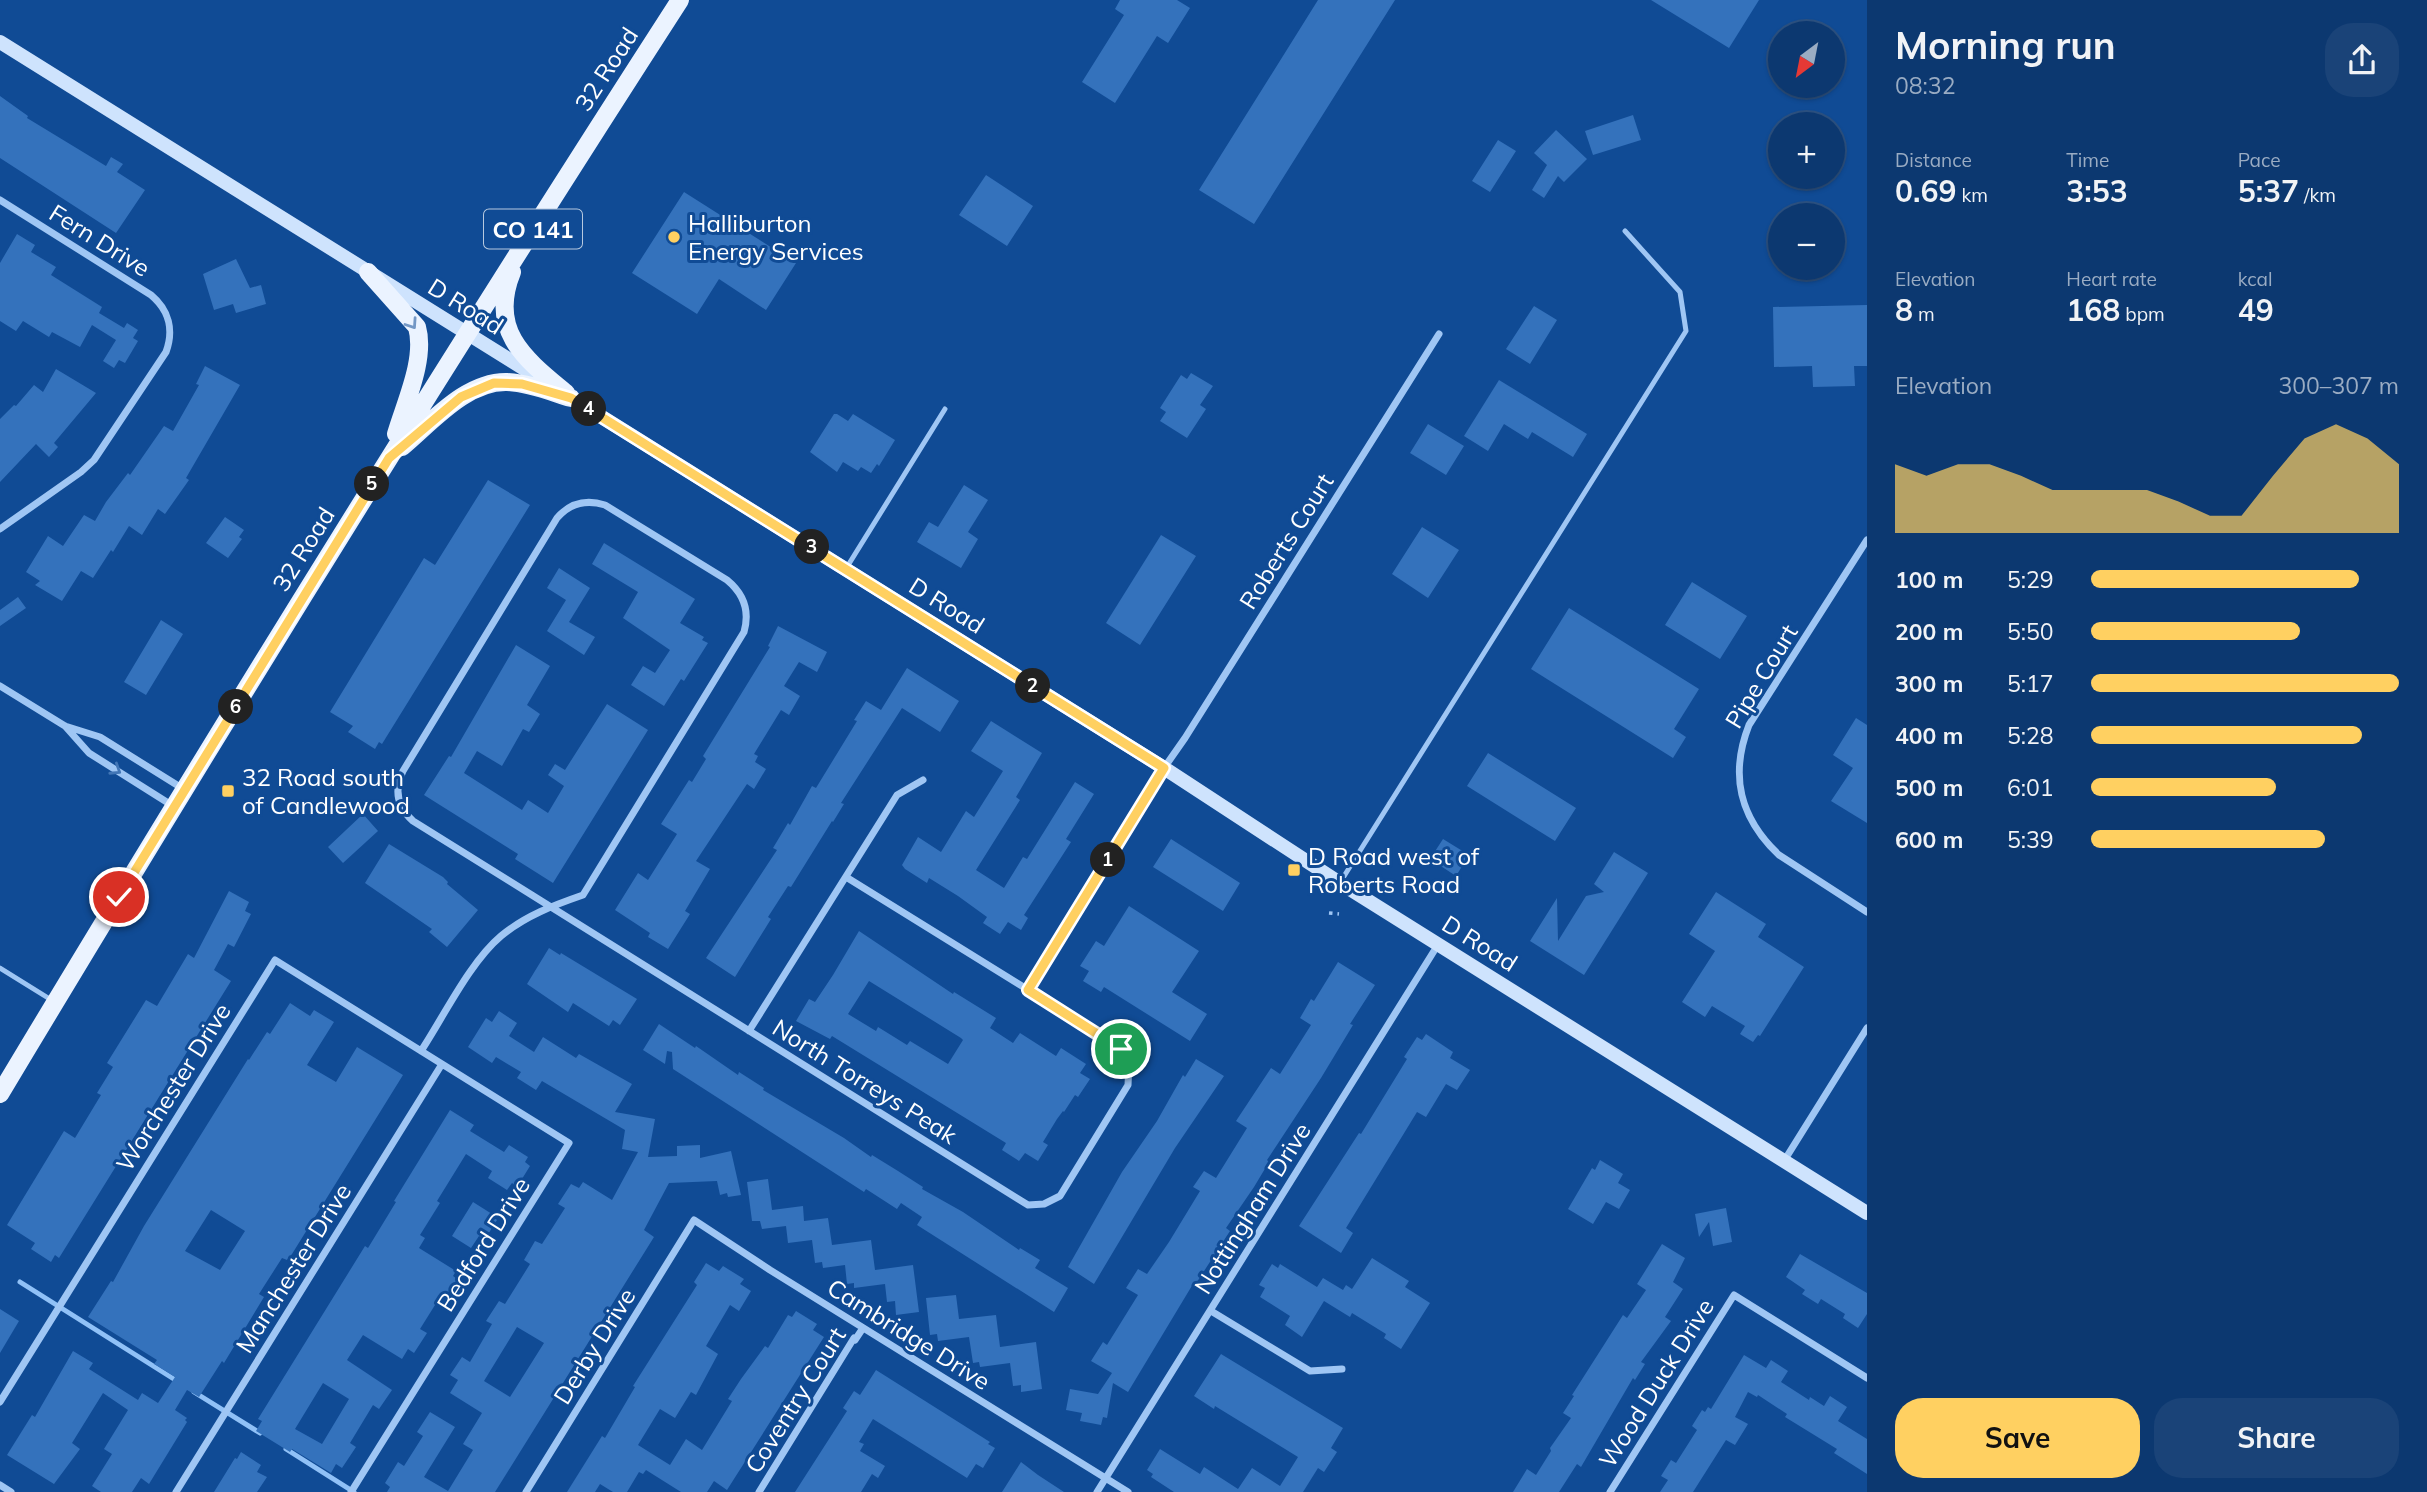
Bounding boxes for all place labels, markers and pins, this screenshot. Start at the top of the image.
place label: Halliburton Energy Services [688,208,864,266]
marker: Halliburton Energy Services [666,229,682,245]
pin: 4 [572,392,606,426]
pin: 5 [354,466,390,502]
pin: 3 [794,530,830,564]
pin: 2 [1016,668,1050,704]
pin: 6 [218,690,254,724]
place label: 32 Road south of Candlewood [242,762,410,820]
marker: 32 Road south of Candlewood [220,783,236,799]
place label: D Road west of Roberts Road [1308,841,1480,899]
pin: 1 [1090,842,1126,878]
marker: D Road west of Roberts Road [1286,862,1302,878]
pin [89,867,149,927]
pin [1091,1019,1151,1079]

